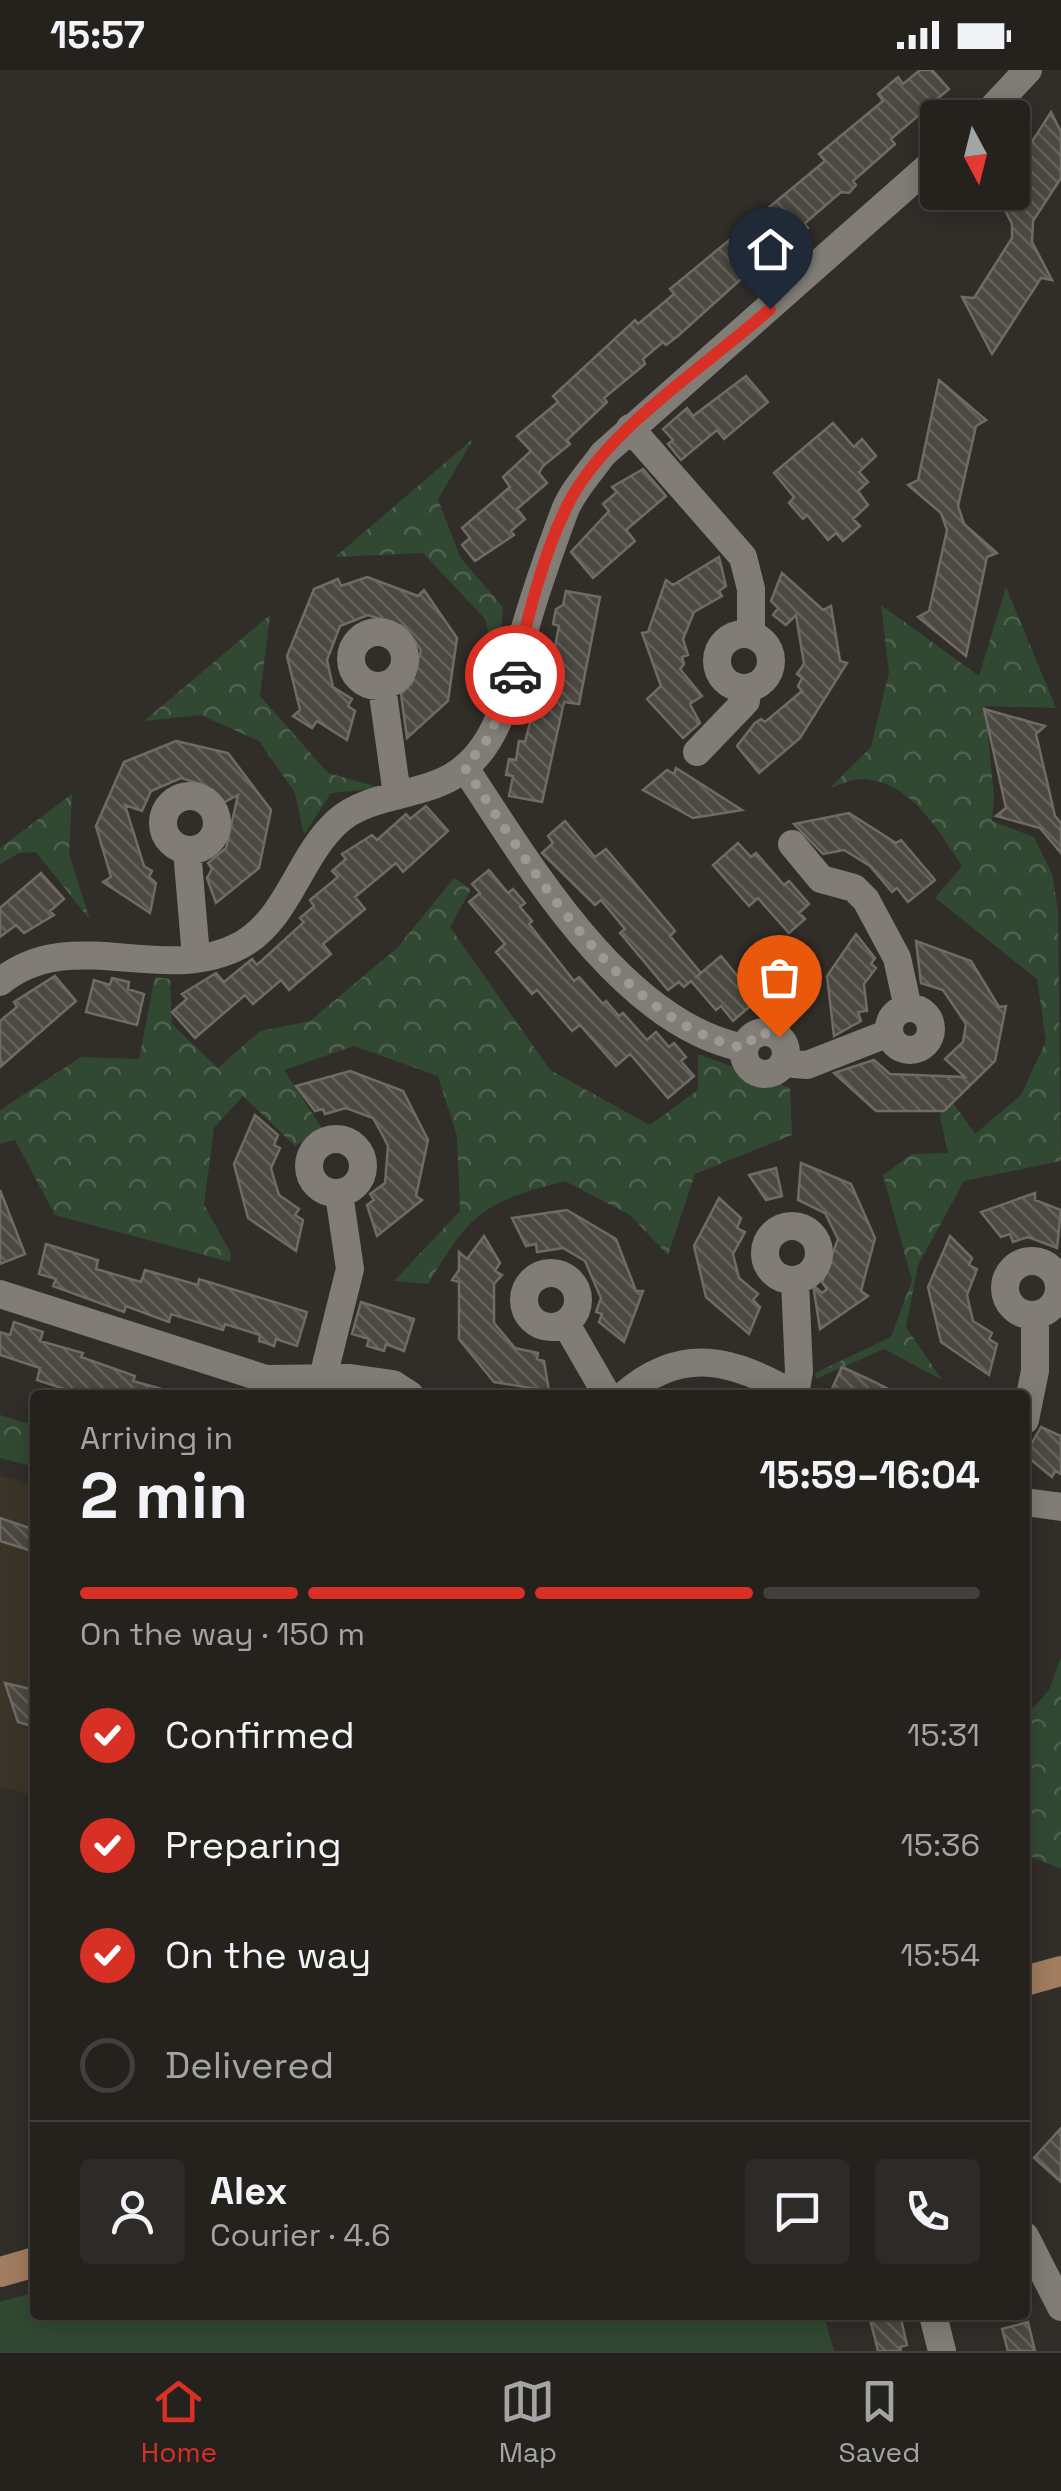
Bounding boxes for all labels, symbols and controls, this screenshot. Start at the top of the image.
text: 15:57 [50,11,145,59]
north arrow [920,100,1030,210]
map controls [920,100,1030,210]
pin [728,207,813,310]
icon: home [743,222,798,277]
courier [465,625,565,725]
icon: car [488,648,543,703]
pin [737,935,822,1038]
icon: bag [752,950,807,1005]
text: Arriving in [80,1418,233,1458]
text: 15:59–16:04 [759,1451,980,1499]
text: 2 min [80,1454,248,1537]
text: On the way · 150 m [80,1614,365,1654]
icon: check [80,1708,135,1763]
text: Confirmed [165,1711,355,1759]
text: 15:31 [907,1715,980,1755]
icon: check [80,1818,135,1873]
text: Preparing [165,1821,342,1869]
text: 15:36 [900,1825,980,1865]
icon: check [80,1928,135,1983]
text: On the way [165,1931,371,1979]
text: 15:54 [900,1935,980,1975]
text: Delivered [165,2041,334,2089]
button: person [80,2159,185,2264]
button: chat [745,2159,850,2264]
button: phone [875,2159,980,2264]
text: Alex [210,2167,287,2215]
text: Courier · 4.6 [210,2215,391,2255]
tab: Home [141,2374,217,2470]
tab: Map [499,2374,557,2470]
tab: Saved [839,2374,920,2470]

